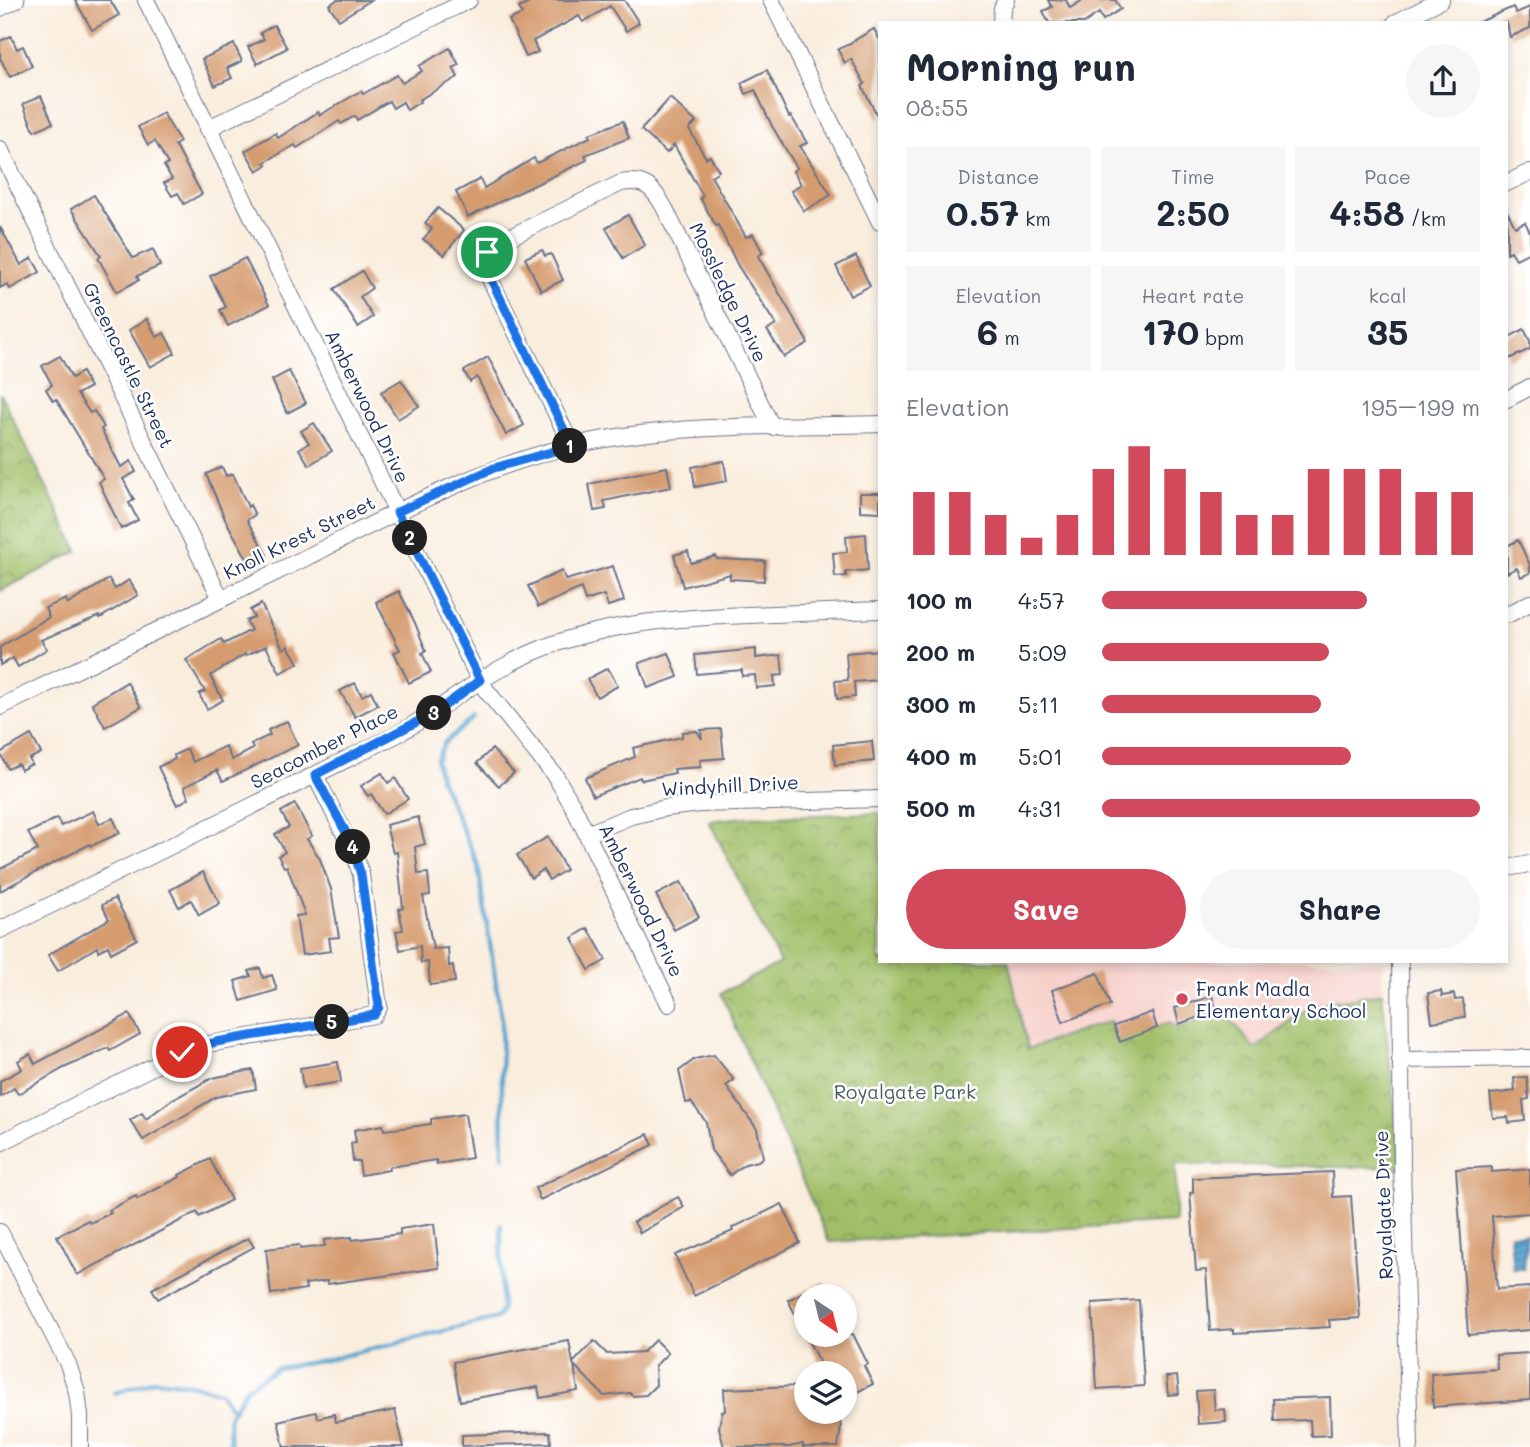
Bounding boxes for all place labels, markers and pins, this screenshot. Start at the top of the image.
pin [457,222,517,282]
pin: 1 [552,428,588,464]
pin: 2 [392,520,428,556]
pin: 3 [416,696,452,730]
pin: 4 [336,830,370,864]
place label: Frank Madla Elementary School [1196,976,1366,1023]
marker: Frank Madla Elementary School [1174,991,1190,1007]
pin: 5 [314,1004,350,1040]
pin [152,1022,212,1082]

